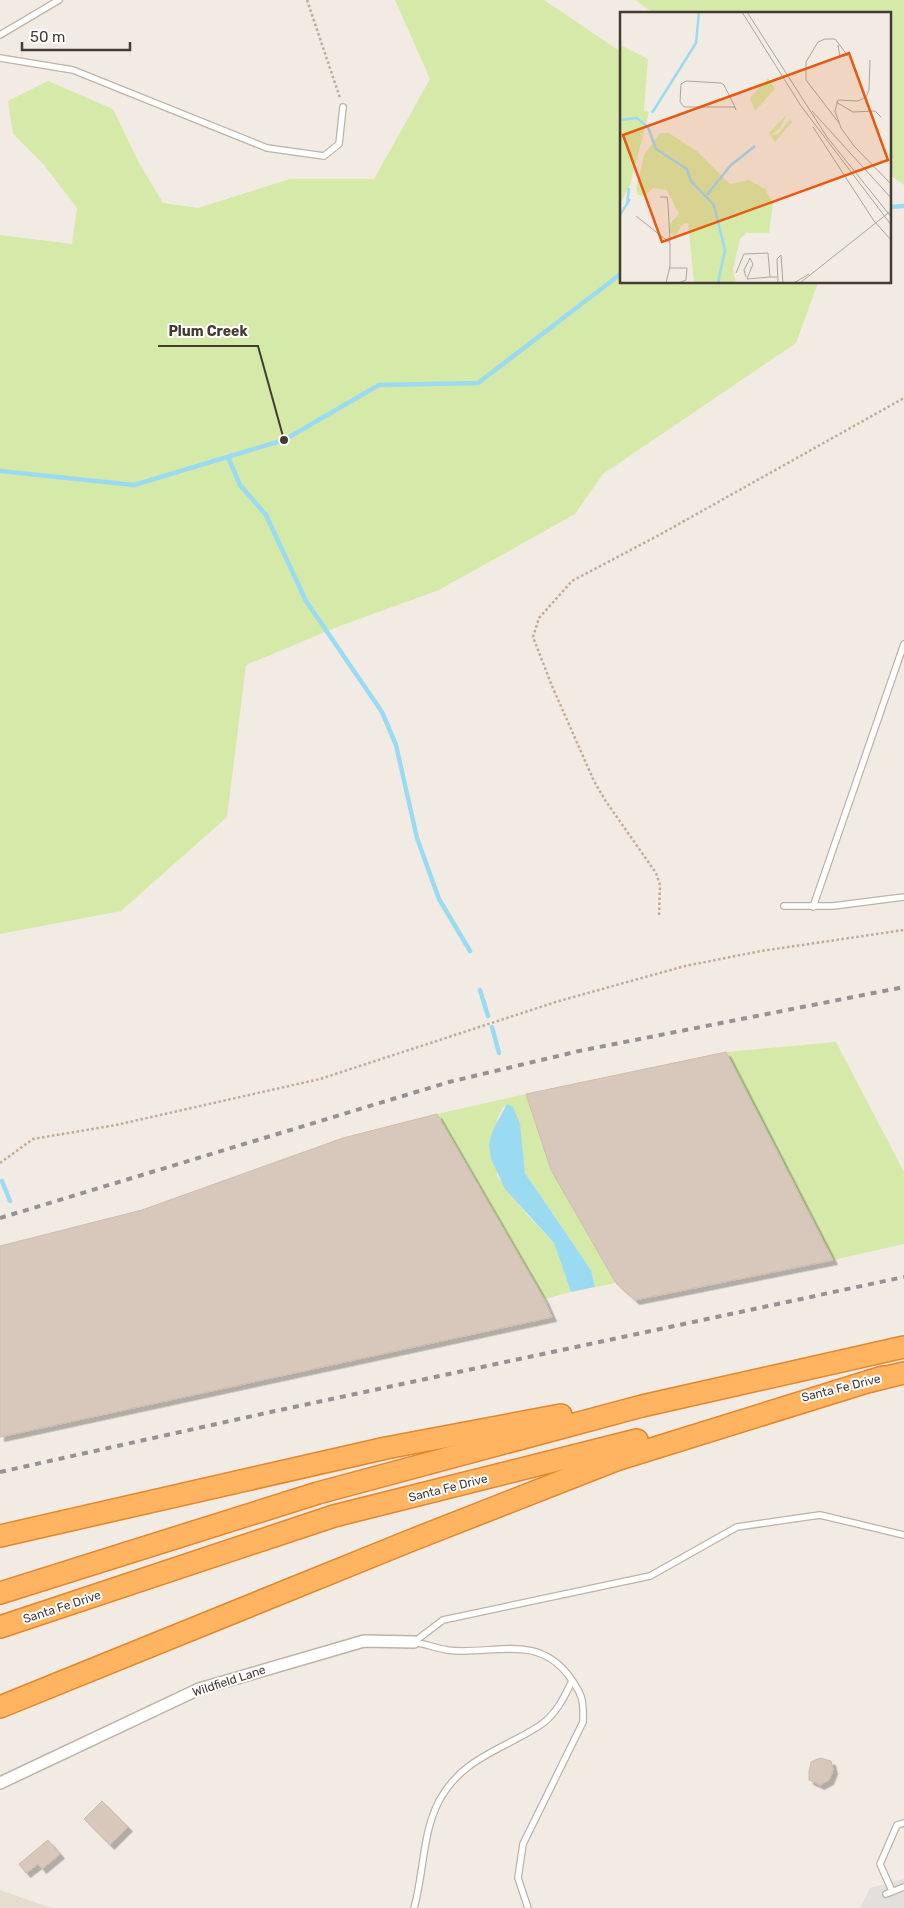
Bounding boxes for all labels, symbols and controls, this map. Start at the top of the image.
inset map [620,12,892,284]
scale bar [22,20,130,52]
text: 50 m [30,28,65,46]
callout: Plum Creek [158,317,258,346]
text: Plum Creek [168,323,248,340]
street label: Santa Fe Drive [800,1371,882,1405]
street label: Santa Fe Drive [407,1471,489,1505]
street label: Santa Fe Drive [21,1588,103,1626]
street label: Wildfield Lane [191,1662,268,1699]

